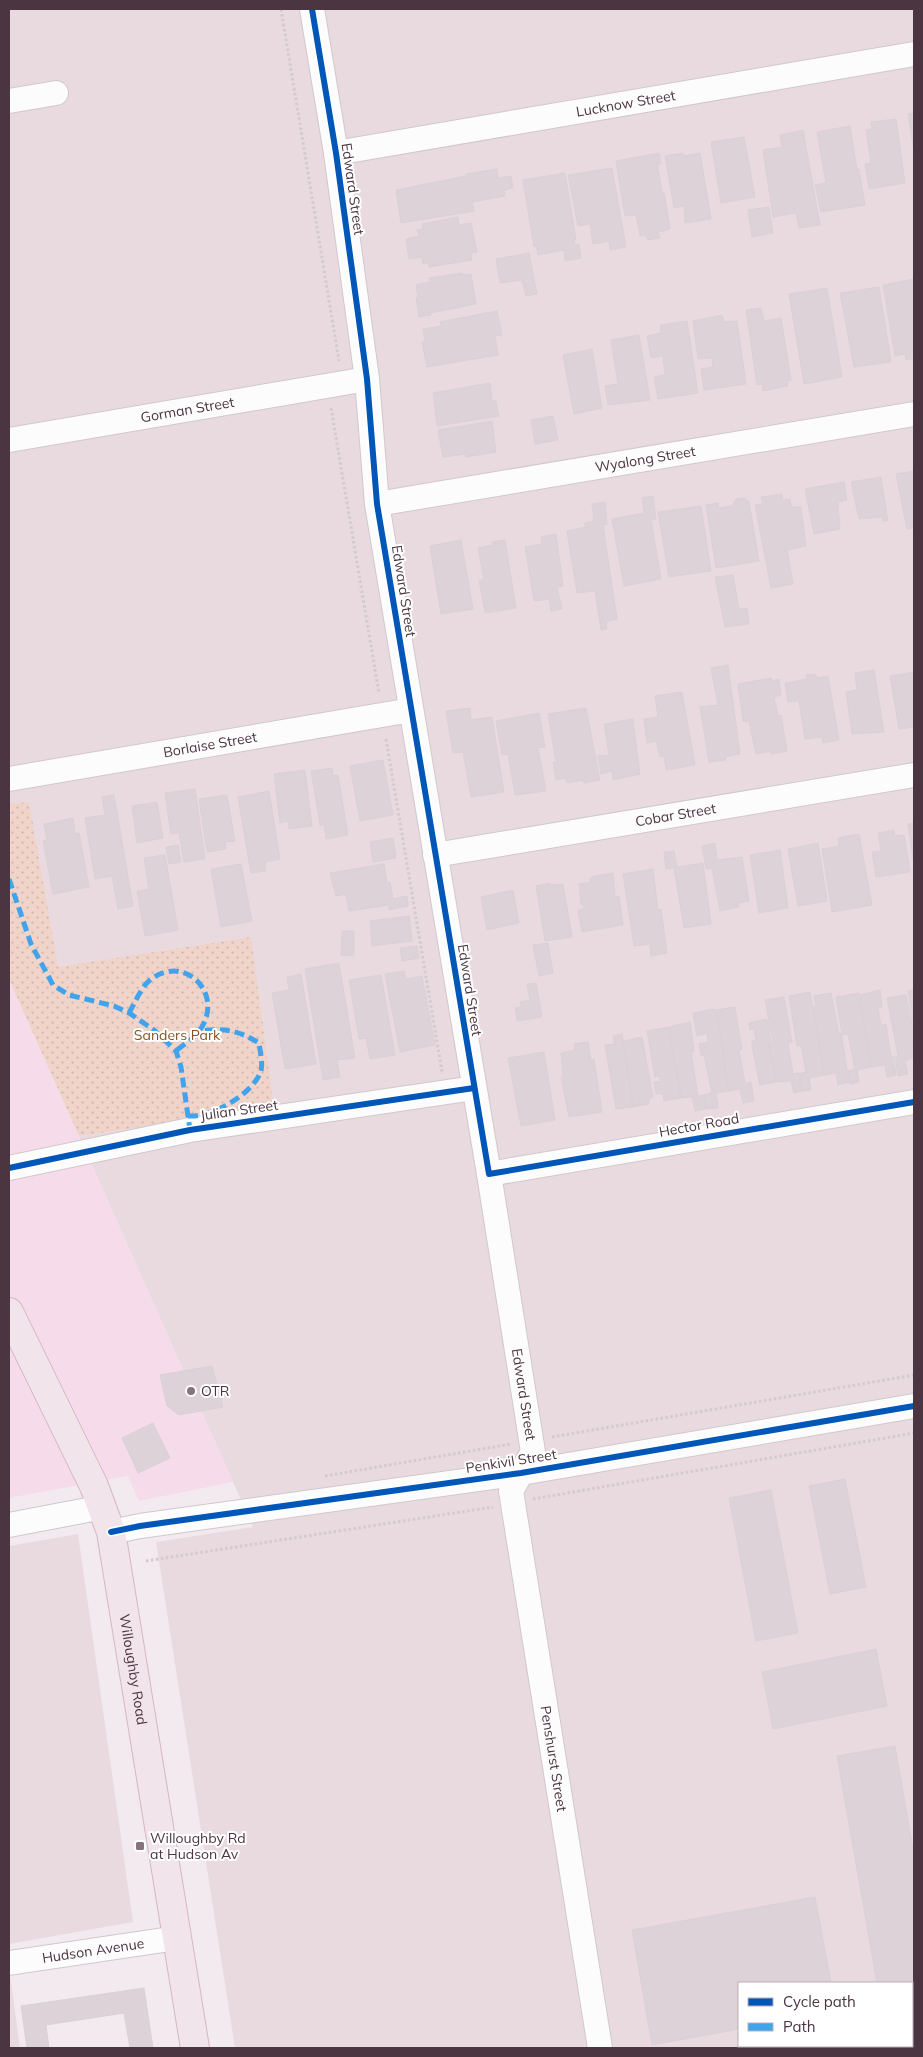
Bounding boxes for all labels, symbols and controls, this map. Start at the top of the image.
street label: Lucknow Street [575,86,677,121]
street label: Edward Street [338,142,368,236]
street label: Gorman Street [139,393,236,426]
street label: Wyalong Street [594,442,697,476]
street label: Edward Street [388,544,420,638]
street label: Borlaise Street [162,728,258,761]
street label: Cobar Street [634,799,717,830]
street label: Edward Street [454,943,486,1037]
park label: Sanders Park [134,1026,221,1044]
street label: Julian Street [199,1096,279,1124]
street label: Hector Road [657,1109,741,1141]
street label: Edward Street [508,1347,540,1442]
place label: OTR [201,1382,230,1400]
marker: OTR [185,1385,197,1397]
street label: Penkivil Street [464,1445,558,1477]
street label: Willoughby Road [115,1613,151,1726]
street label: Penshurst Street [536,1704,571,1813]
place label: Willoughby Rd at Hudson Av [150,1829,246,1863]
marker: Willoughby Rd at Hudson Av [134,1840,146,1852]
street label: Hudson Avenue [41,1934,145,1967]
legend [738,1982,913,2047]
text: Cycle path [783,1992,856,2011]
text: Path [783,2017,815,2036]

